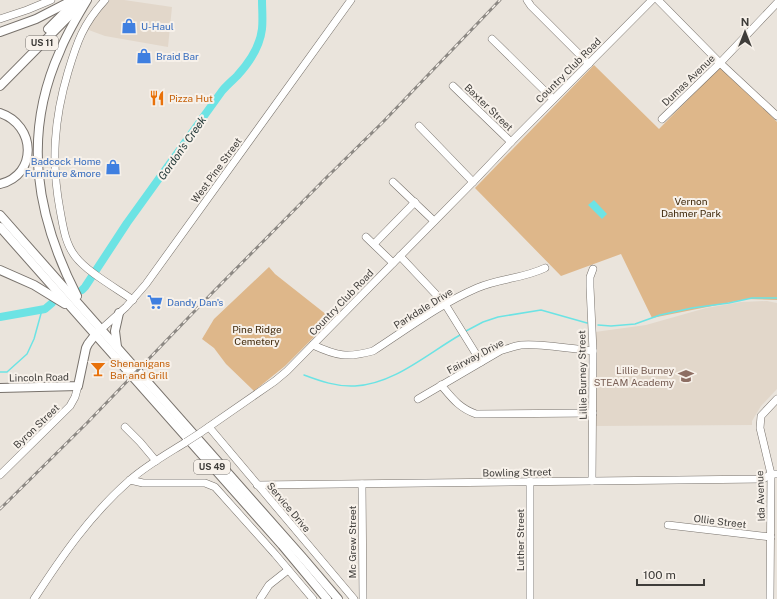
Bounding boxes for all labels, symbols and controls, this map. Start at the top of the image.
north arrow [725,12,765,52]
text: N [741,16,749,28]
shop icon: U-Haul [120,17,138,35]
place label: U-Haul [141,20,174,32]
street label: Country Club Road [533,35,603,105]
road number: US 11 [26,36,58,50]
shop icon: Braid Bar [135,47,153,65]
place label: Braid Bar [156,50,199,62]
street label: Dumas Avenue [659,52,717,108]
street label: Baxter Street [462,81,516,133]
restaurant icon: Pizza Hut [148,89,166,107]
place label: Pizza Hut [169,92,213,104]
water label: Gordon's Creek [156,114,208,182]
street label: West Pine Street [188,135,244,205]
place label: Badcock Home Furniture &more [25,155,101,179]
shop icon: Badcock Home Furniture &more [104,158,122,176]
park label: Vernon Dahmer Park [661,195,721,219]
street label: Country Club Road [306,266,376,338]
street label: Parkdale Drive [391,285,455,331]
supermarket icon: Dandy Dan's [146,293,164,311]
place label: Dandy Dan's [167,296,223,308]
park label: Pine Ridge Cemetery [232,323,282,347]
street label: Lillie Burney Street [575,330,589,420]
street label: Fairway Drive [445,336,506,376]
place label: Shenanigans Bar and Grill [110,357,170,381]
bar icon: Shenanigans Bar and Grill [89,360,107,378]
place label: Lillie Burney STEAM Academy [594,364,675,388]
school or university icon: Lillie Burney STEAM Academy [677,367,695,385]
street label: Lincoln Road [9,370,69,384]
street label: Byron Street [11,401,61,451]
road number: US 49 [194,460,230,474]
street label: Bowling Street [482,465,552,479]
street label: Ida Avenue [753,470,767,522]
street label: Service Drive [265,480,314,535]
street label: Mc Grew Street [346,506,358,578]
street label: Luther Street [514,509,526,571]
street label: Ollie Street [693,512,747,530]
scale bar [637,561,704,587]
text: 100 m [643,568,676,582]

